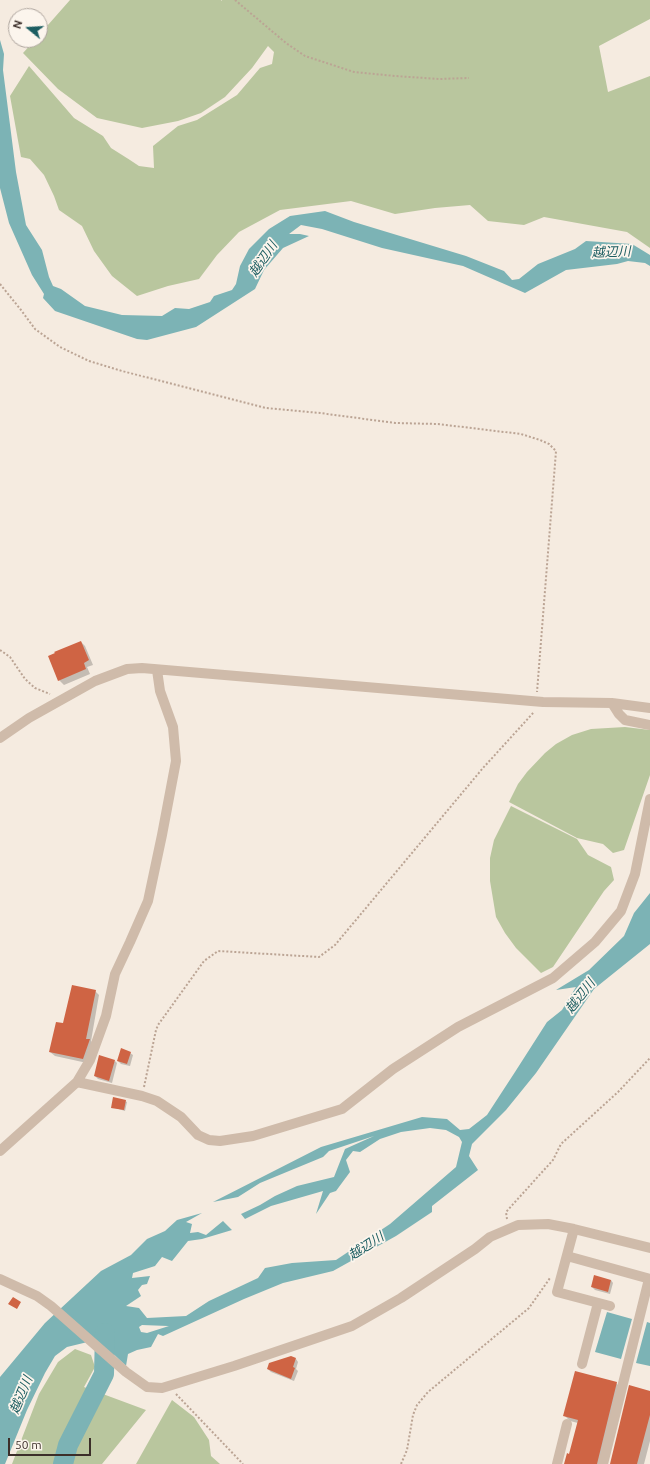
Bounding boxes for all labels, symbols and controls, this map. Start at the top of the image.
north arrow [8,8,48,48]
text: N [11,19,25,30]
water label: 越辺川 [246,238,280,280]
water label: 越辺川 [591,244,631,260]
water label: 越辺川 [562,976,598,1016]
water label: 越辺川 [345,1229,387,1263]
water label: 越辺川 [6,1374,36,1416]
scale bar [10,1430,93,1456]
text: 50 m [15,1438,42,1451]

